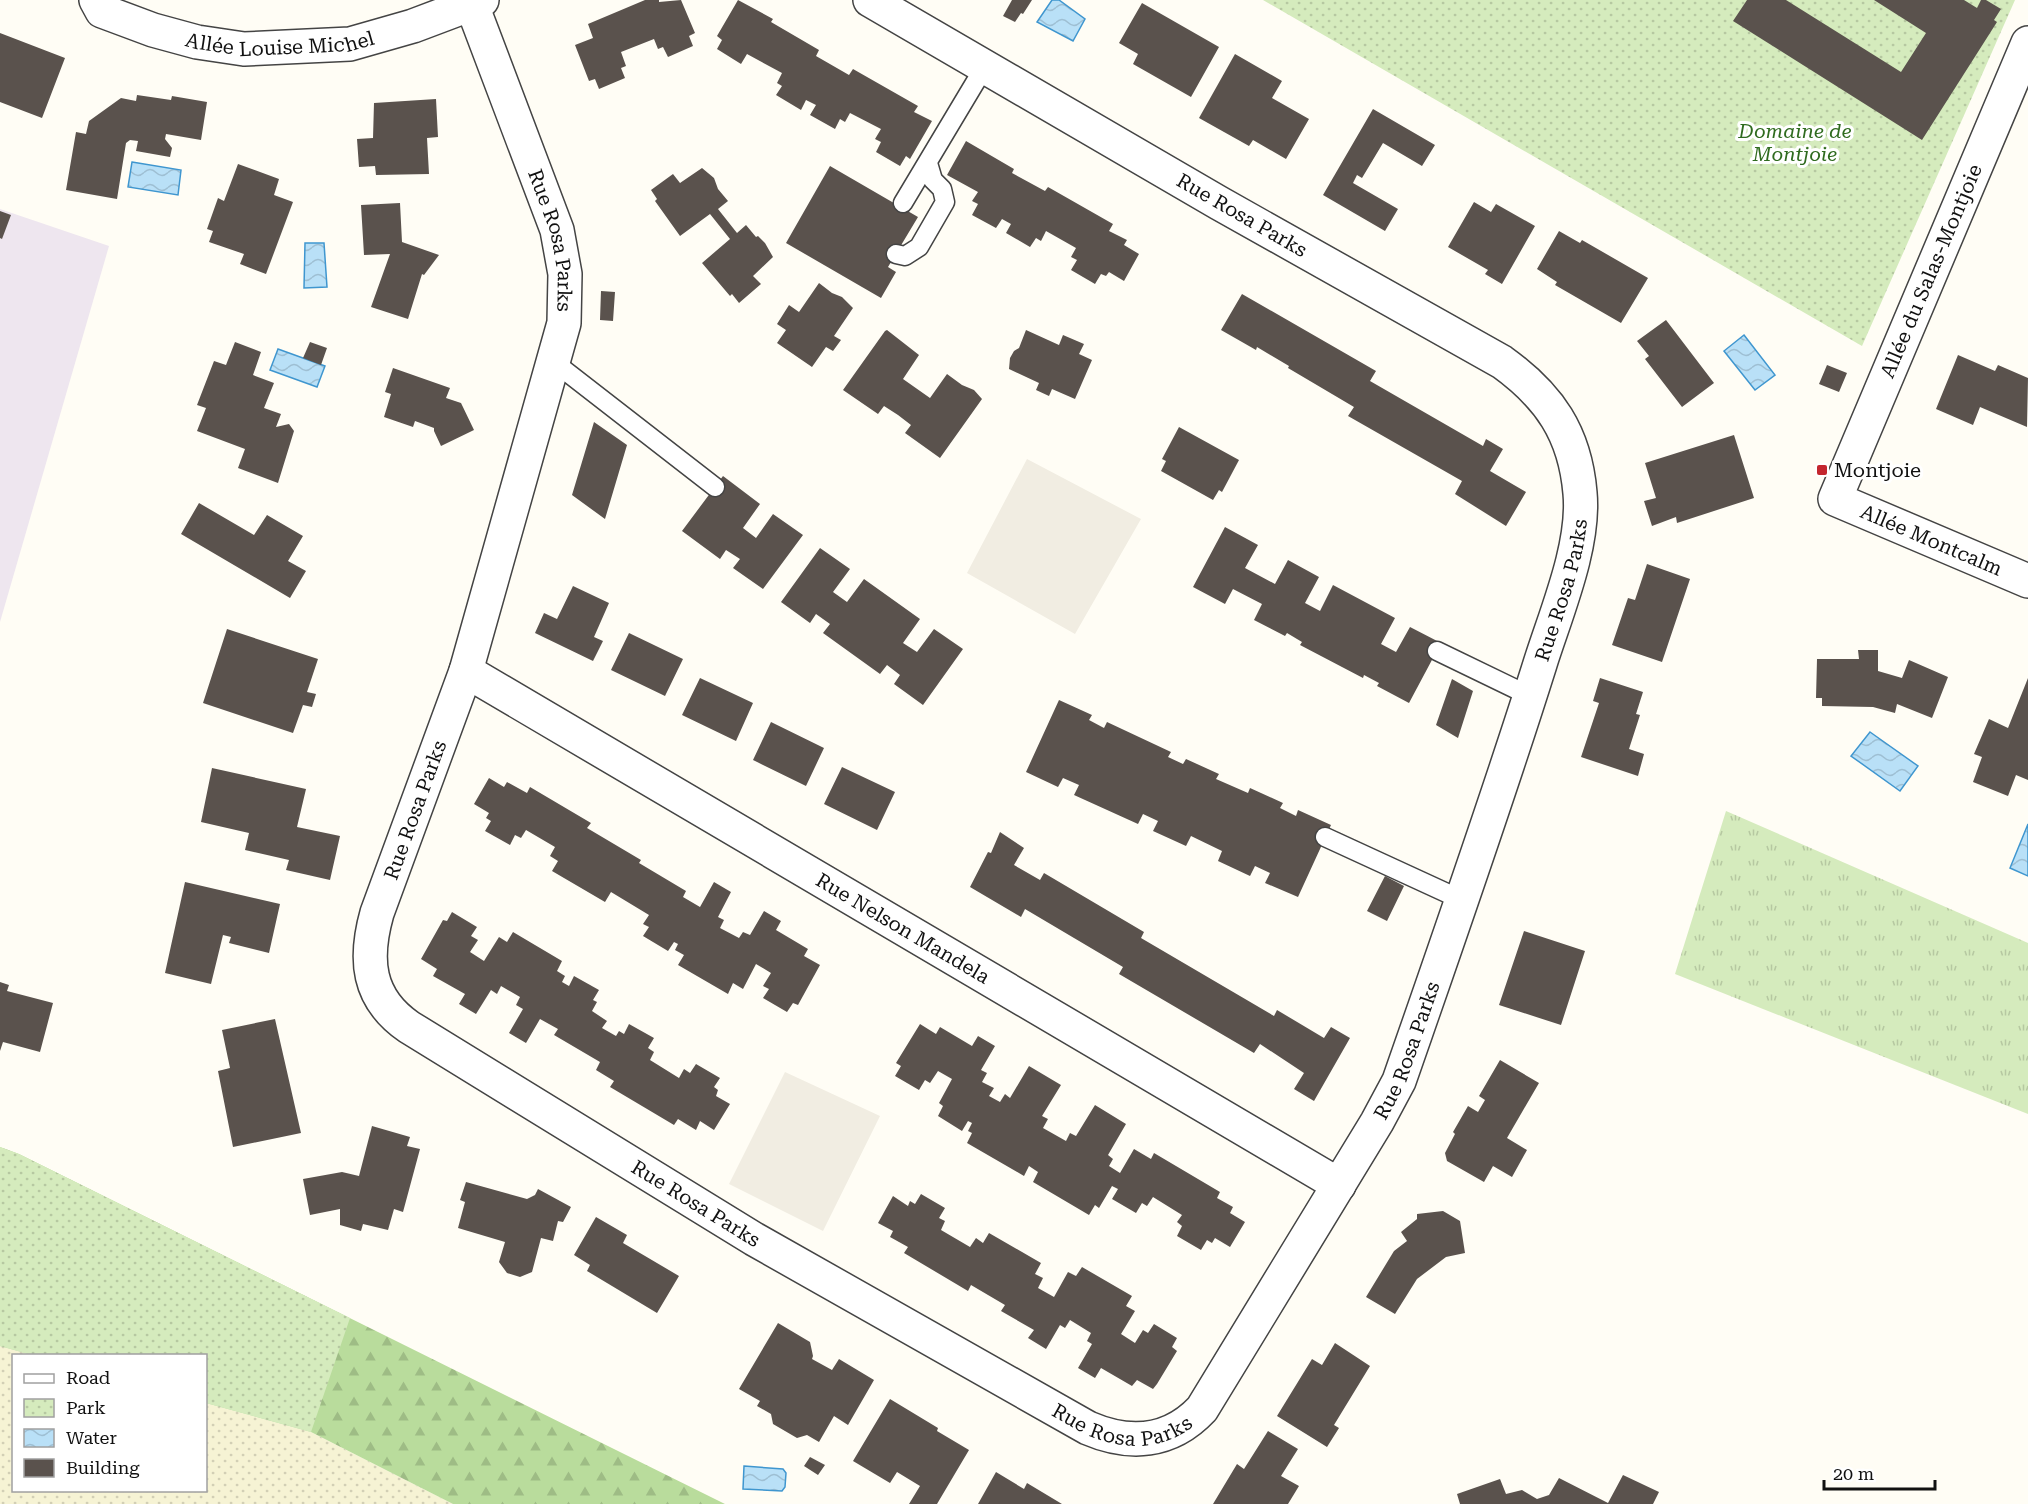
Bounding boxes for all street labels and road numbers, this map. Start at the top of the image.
street label: Allée Louise Michel [183,26,377,61]
street label: Allée du Salas-Montjoie [1875,160,1987,382]
street label: Rue Rosa Parks [523,166,577,312]
street label: Rue Rosa Parks [1173,168,1311,262]
street label: Allée Montcalm [1857,499,2006,581]
street label: Rue Rosa Parks [1530,518,1592,664]
street label: Rue Rosa Parks [379,737,451,883]
street label: Rue Nelson Mandela [812,868,994,989]
street label: Rue Rosa Parks [1369,978,1445,1124]
street label: Rue Rosa Parks [627,1155,764,1252]
street label: Rue Rosa Parks [1048,1398,1197,1451]

